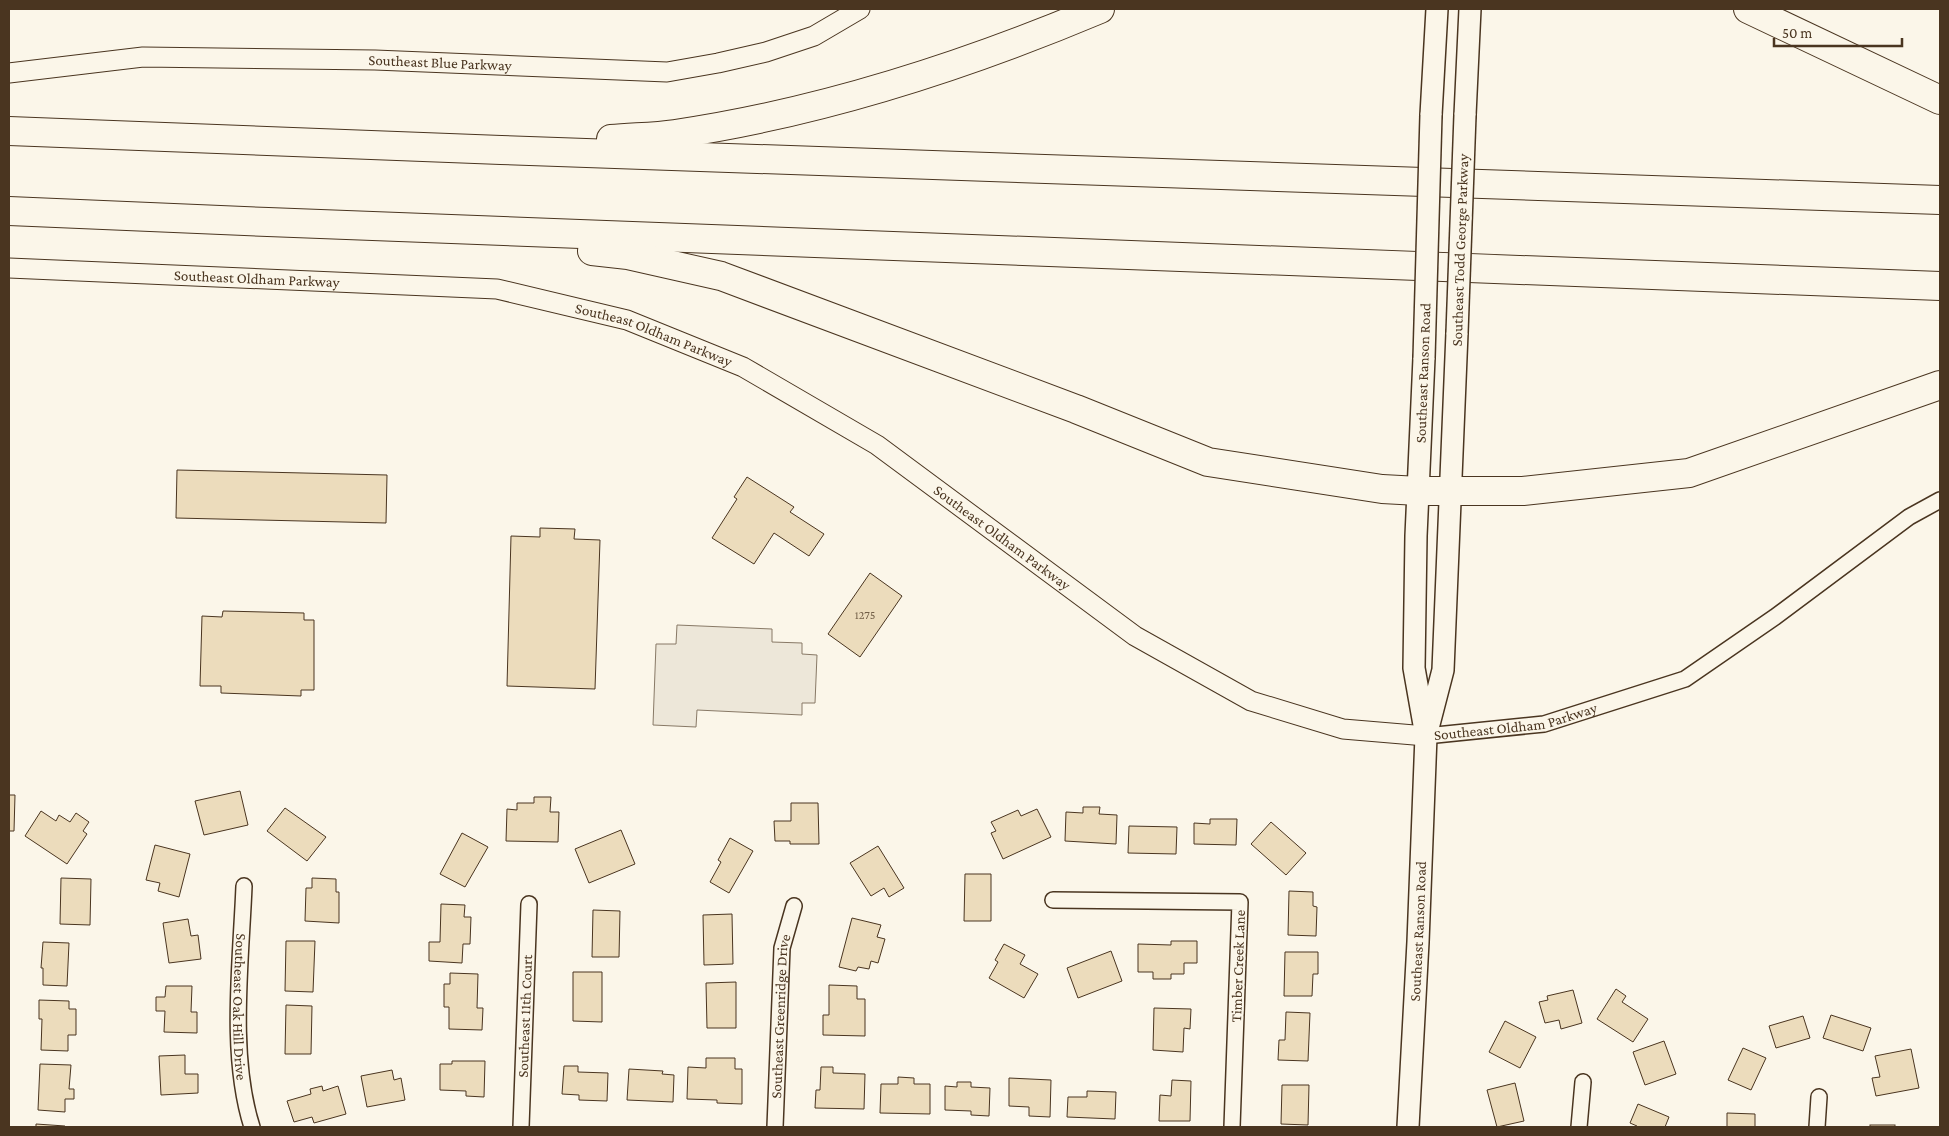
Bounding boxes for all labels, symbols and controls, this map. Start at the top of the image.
scale bar [1774,15,1902,47]
text: 50 m [1782,25,1812,41]
street label: Southeast Blue Parkway [368,52,512,75]
street label: Southeast Todd George Parkway [1449,153,1472,347]
street label: Southeast Oldham Parkway [174,267,340,291]
street label: Southeast Oldham Parkway [574,300,735,371]
street label: Southeast Ranson Road [1413,302,1433,443]
street label: Southeast Oldham Parkway [931,482,1074,594]
house number: 1275 [855,608,875,622]
street label: Southeast Oldham Parkway [1433,700,1599,743]
street label: Southeast Ranson Road [1407,861,1429,1002]
street label: Timber Creek Lane [1228,909,1248,1023]
street label: Southeast Greenridge Drive [768,932,794,1099]
street label: Southeast Oak Hill Drive [230,933,250,1082]
street label: Southeast 11th Court [515,953,535,1078]

